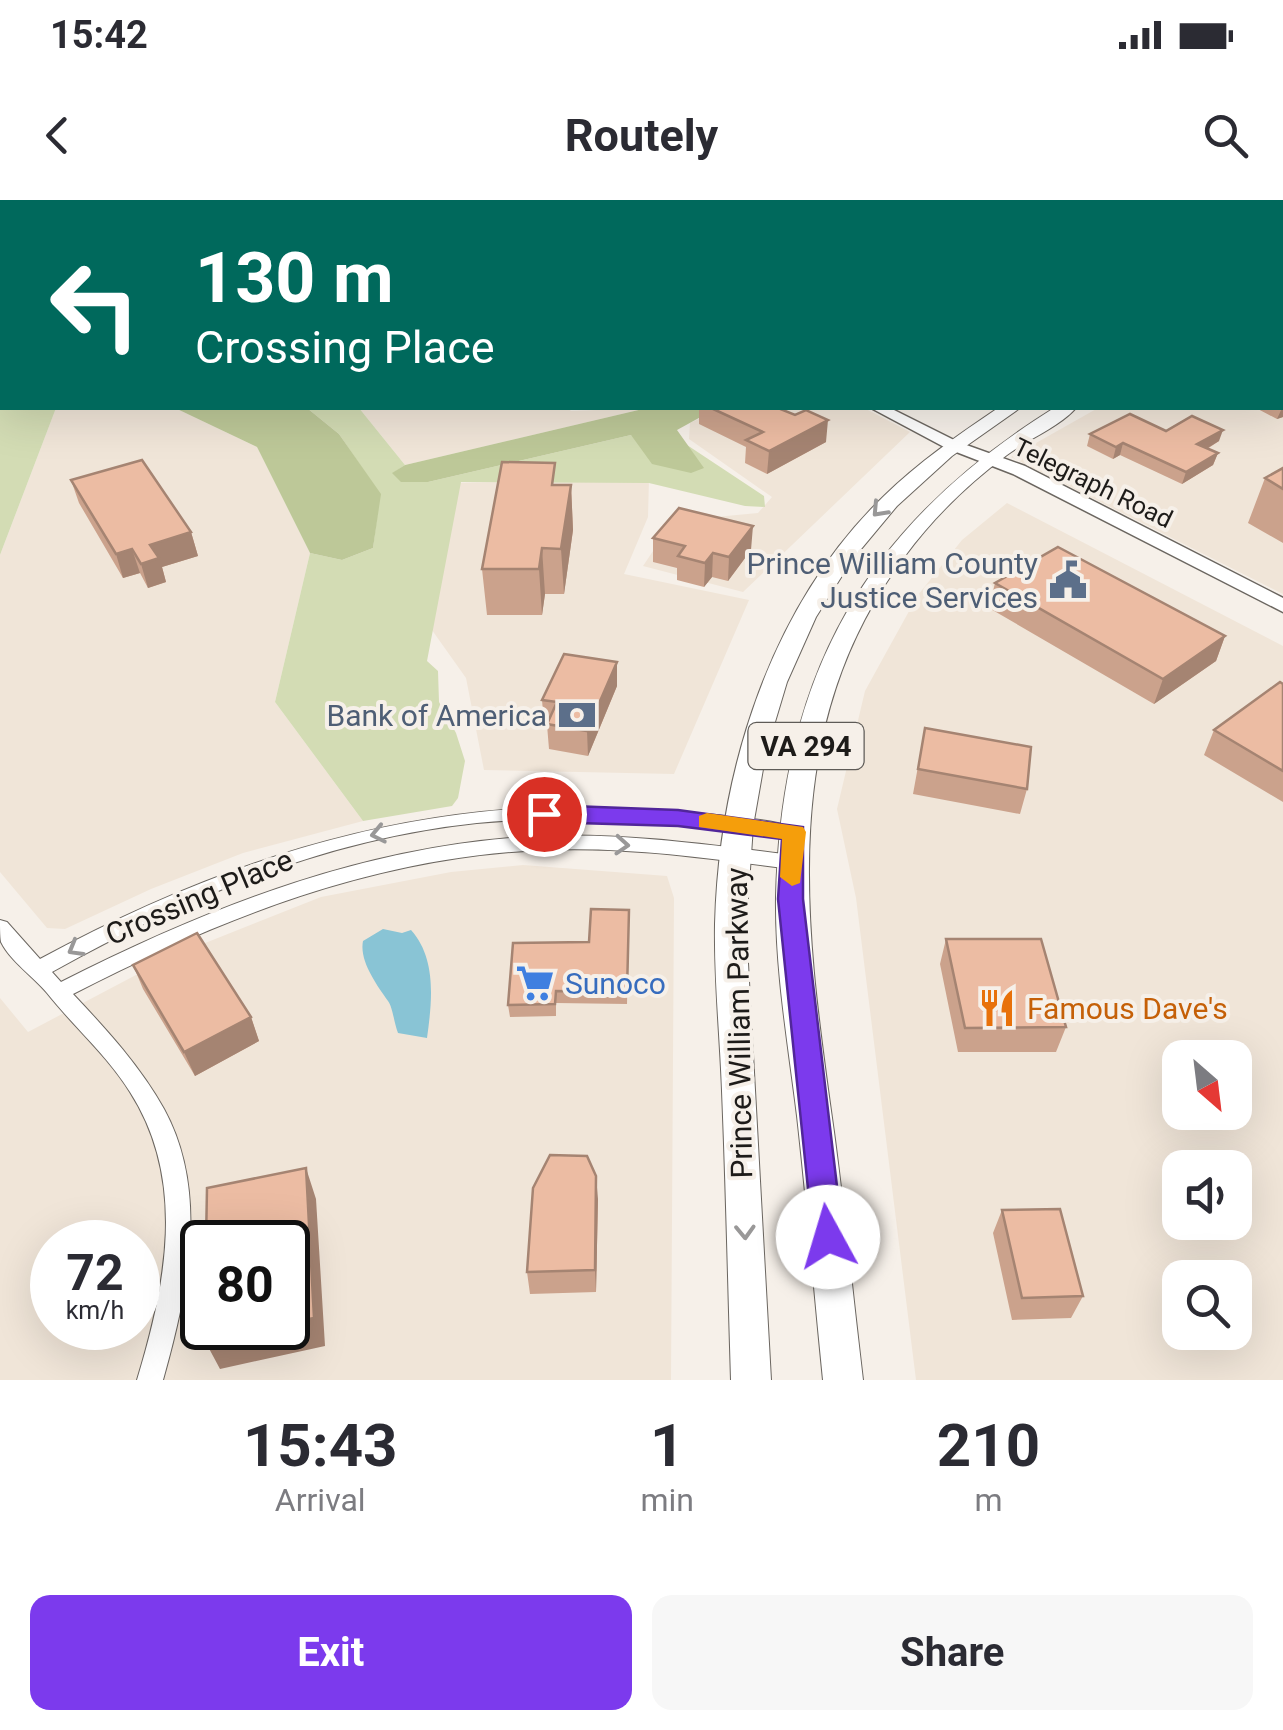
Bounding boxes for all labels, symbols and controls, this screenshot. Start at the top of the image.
text: 15:42 [50,13,148,57]
icon: back [30,108,85,163]
icon: search [1198,108,1253,163]
text: Routely [565,109,718,162]
text: 130 m [195,237,394,319]
icon: left [30,240,160,370]
text: Crossing Place [195,321,495,374]
street label: Telegraph Road [1009,432,1177,534]
one-way arrow [873,499,891,517]
place label: Prince William County Justice Services [746,546,1038,615]
public building icon: Prince William County Justice Services [1047,559,1089,601]
bank icon: Bank of America [556,694,598,736]
place label: Bank of America [327,698,547,733]
road number: VA 294 [748,723,864,769]
pin [502,772,587,857]
icon: arrive [517,787,572,842]
one-way arrow [370,822,387,843]
one-way arrow [614,834,630,855]
street label: Crossing Place [100,842,298,952]
street label: Prince William Parkway [719,867,759,1179]
one-way arrow [68,936,86,956]
supermarket icon: Sunoco [514,962,556,1004]
place label: Sunoco [565,966,666,1001]
restaurant icon: Famous Dave's [976,987,1018,1029]
place label: Famous Dave's [1027,991,1228,1026]
north arrow [1162,1040,1252,1130]
map controls [1162,1040,1252,1350]
button: sound [1162,1150,1252,1240]
position arrow [776,1185,880,1289]
speed limit sign: 80 [180,1220,310,1350]
one-way arrow [734,1225,755,1241]
text: 72 [66,1244,124,1302]
button: search [1162,1260,1252,1350]
text: km/h [66,1296,124,1325]
text: 15:43 [243,1410,398,1481]
text: 1 [650,1410,684,1481]
text: 210 [937,1410,1040,1481]
text: Arrival [275,1481,366,1519]
text: min [640,1481,694,1519]
text: m [974,1481,1002,1519]
button: Exit [30,1595,632,1710]
button: Share [652,1595,1253,1710]

